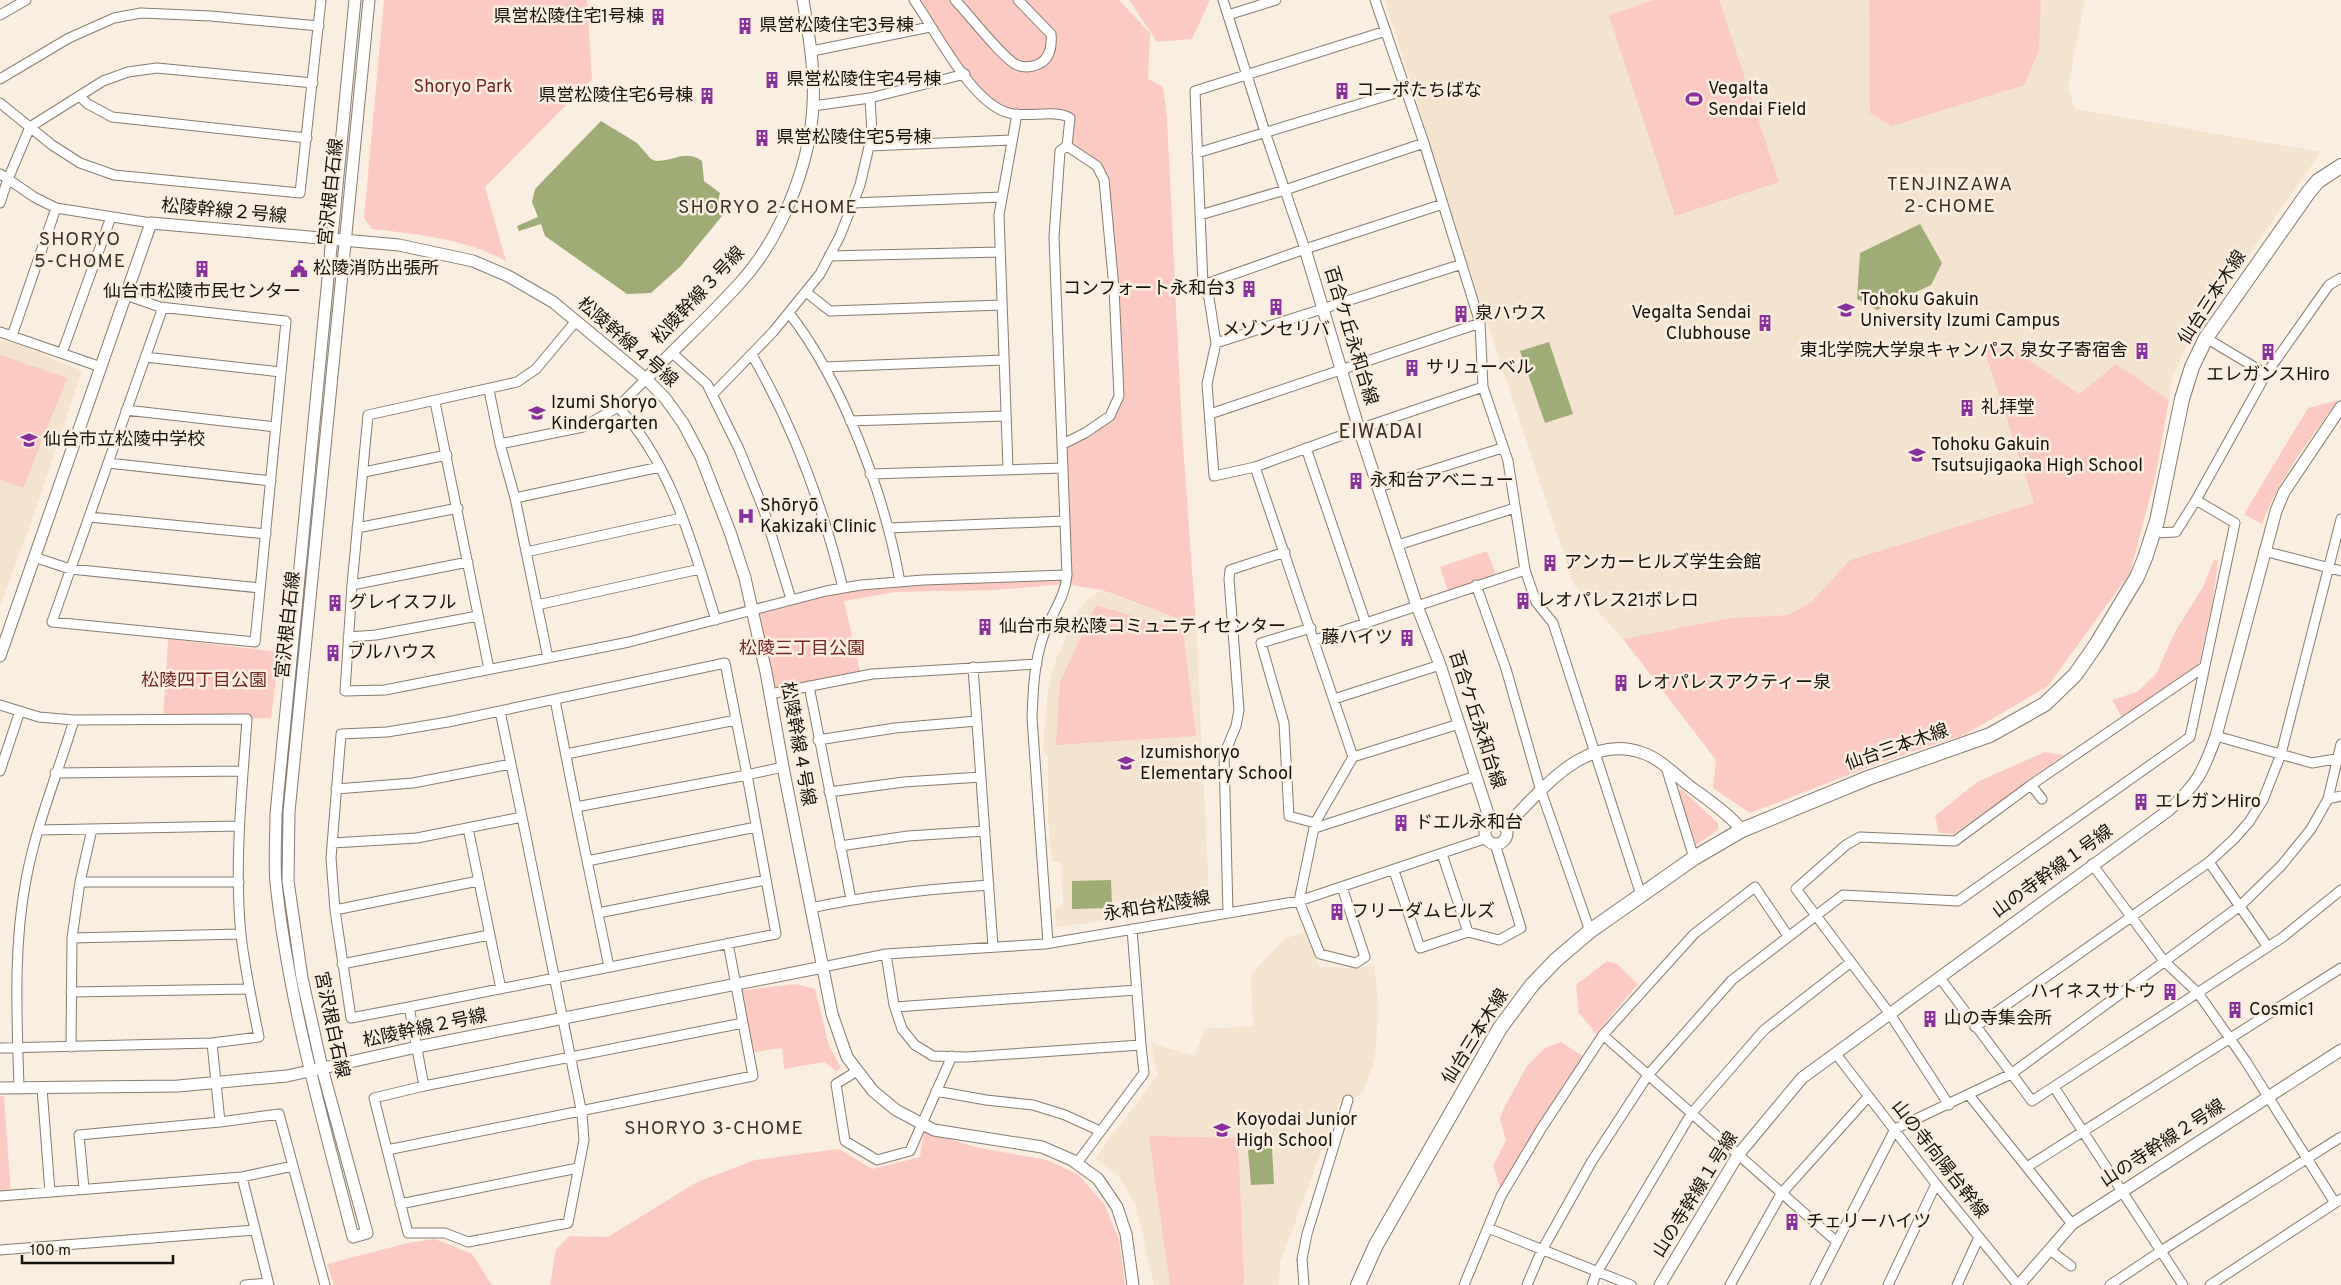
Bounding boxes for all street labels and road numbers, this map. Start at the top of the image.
street label: 宮沢根白石線 [315,137,349,247]
street label: 松陵幹線２号線 [160,195,288,229]
street label: 松陵幹線３号線 [648,242,750,350]
street label: 仙台三本木線 [2174,246,2252,350]
street label: 百合ケ丘永和台線 [1318,264,1382,408]
street label: 松陵幹線４号線 [572,293,682,393]
street label: 宮沢根白石線 [272,570,306,680]
street label: 百合ケ丘永和台線 [1443,648,1509,792]
street label: 松陵幹線４号線 [775,680,819,808]
street label: 仙台三本木線 [1842,720,1952,776]
street label: 山の寺幹線１号線 [1988,820,2118,924]
street label: 永和台松陵線 [1102,887,1212,927]
street label: 宮沢根白石線 [309,970,353,1080]
street label: 仙台三本木線 [1438,985,1514,1089]
street label: 松陵幹線２号線 [361,1005,489,1053]
street label: 山の寺幹線２号線 [2096,1095,2230,1193]
street label: 山の寺向陽台幹線 [1886,1096,1992,1224]
street label: 山の寺幹線１号線 [1648,1128,1744,1262]

